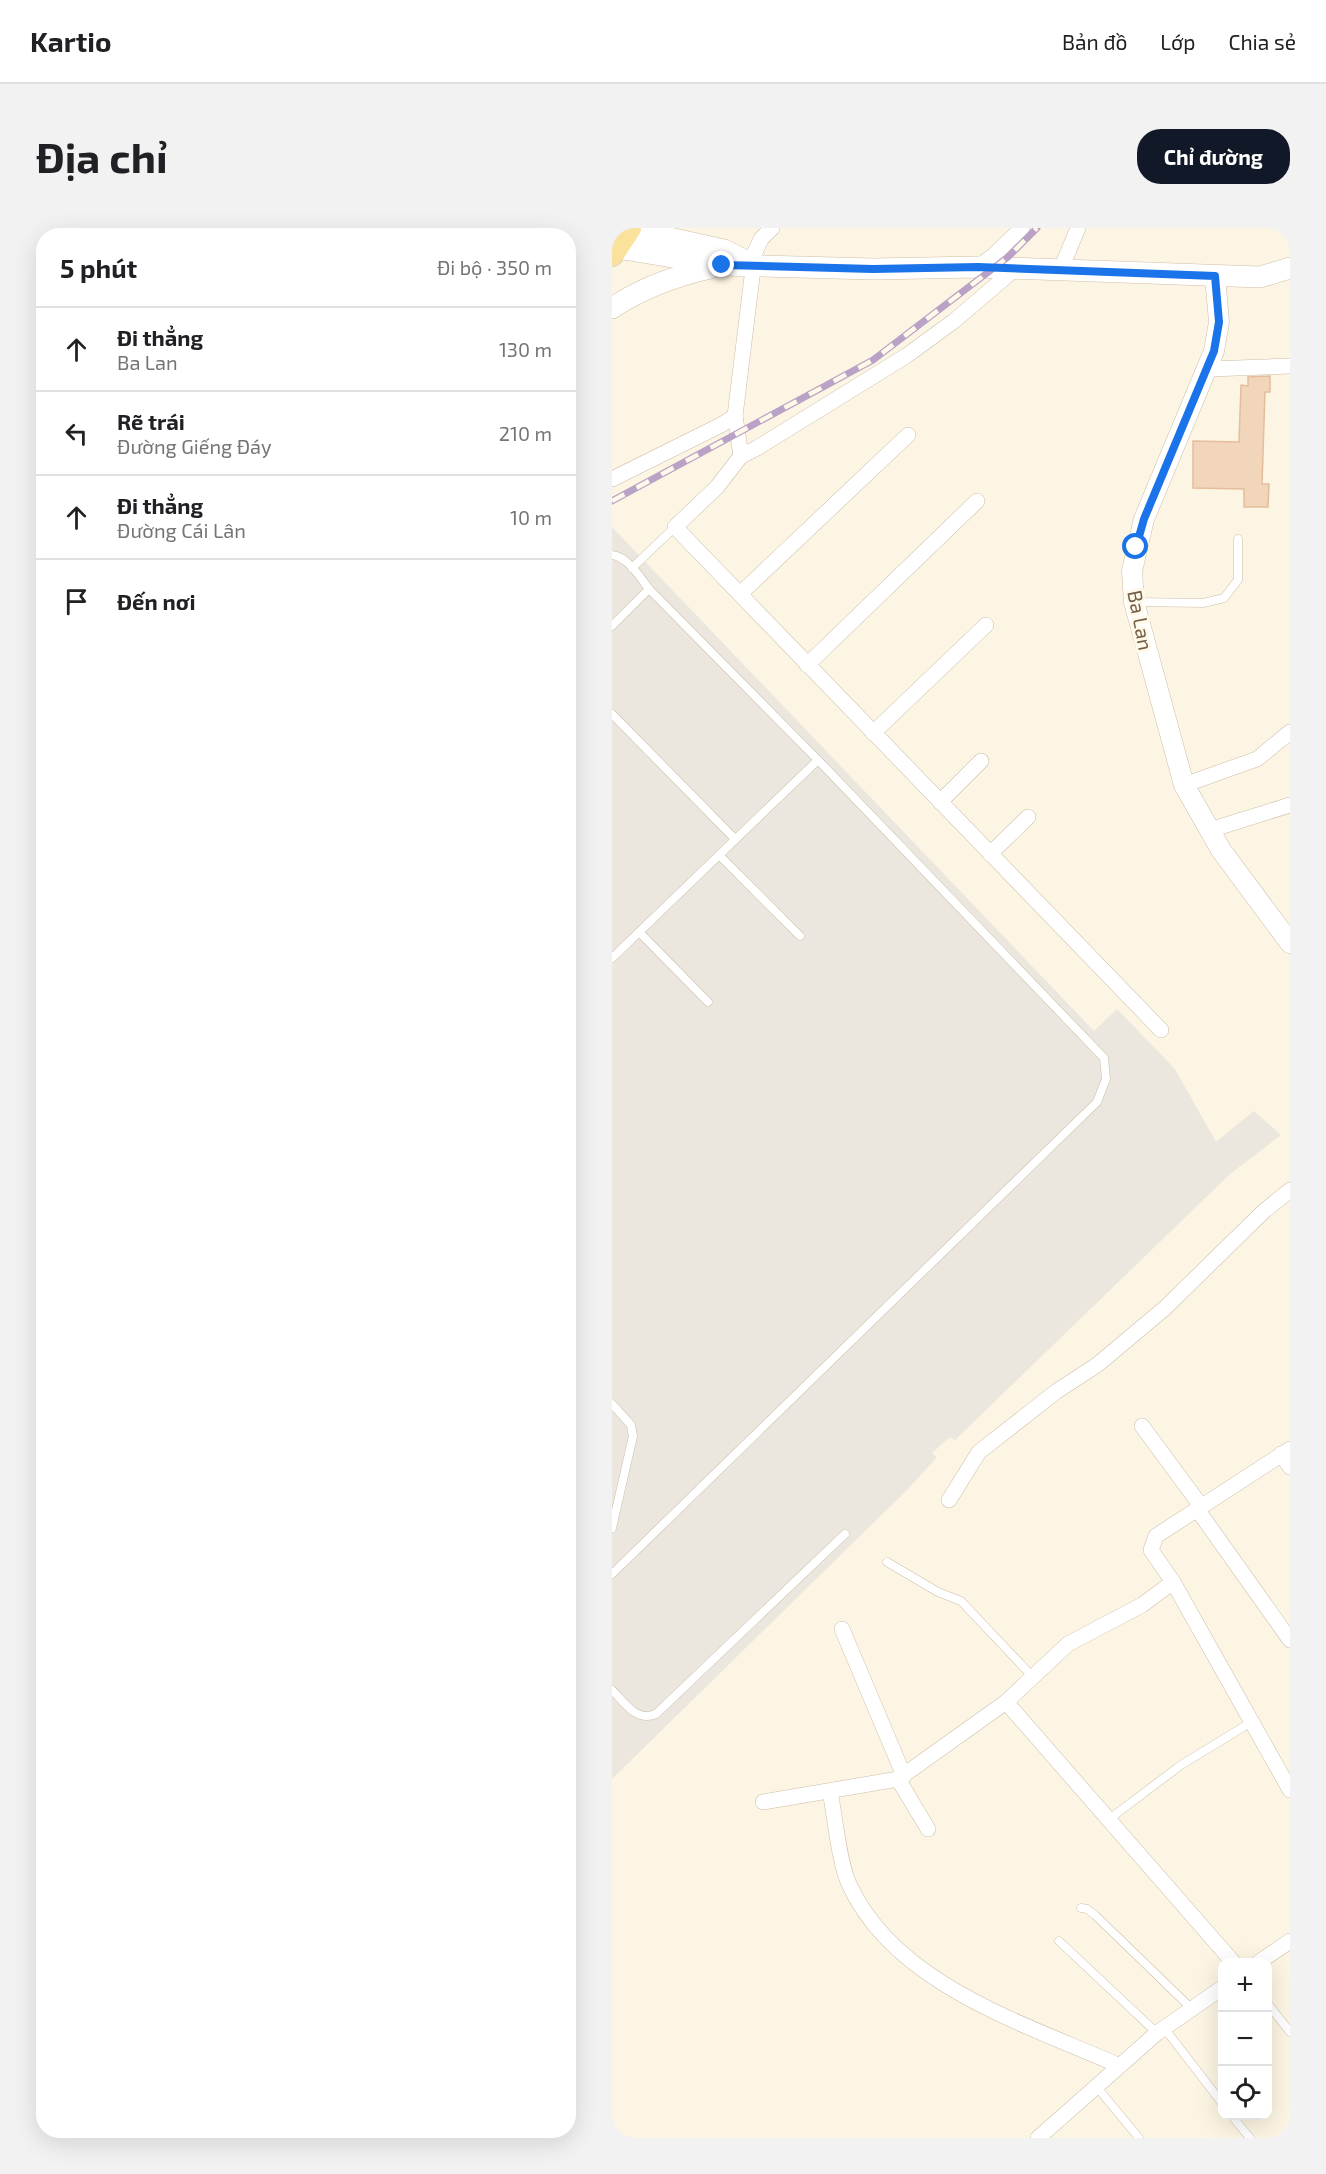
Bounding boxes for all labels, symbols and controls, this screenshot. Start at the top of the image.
text: Kartio [30,24,111,58]
text: Bản đồ [1062,29,1127,54]
text: Lớp [1160,29,1195,54]
text: Chia sẻ [1228,29,1296,54]
button: Chỉ đường [1137,129,1290,184]
text: Địa chỉ [36,131,168,181]
route end [708,251,734,277]
text: 5 phút [60,252,137,283]
text: Đi bộ · 350 m [437,255,552,279]
text: Đi thẳng [117,324,203,350]
icon: ahead [60,333,93,366]
text: 130 m [499,337,552,361]
text: Ba Lan [117,350,178,374]
text: Rẽ trái [117,408,185,434]
icon: left [60,417,93,450]
text: 210 m [499,421,552,445]
text: Đường Giếng Đáy [117,434,272,458]
text: Đi thẳng [117,492,203,518]
icon: ahead [60,501,93,534]
text: 10 m [510,505,552,529]
text: Đường Cái Lân [117,518,246,542]
route start [1122,533,1148,559]
icon: arrive [60,585,93,618]
text: Đến nơi [117,588,195,614]
street label: Ba Lan [1123,588,1159,652]
map controls [1218,1958,1272,2120]
button: + [1218,1958,1272,2012]
button: − [1218,2012,1272,2066]
button: locate [1218,2066,1272,2120]

